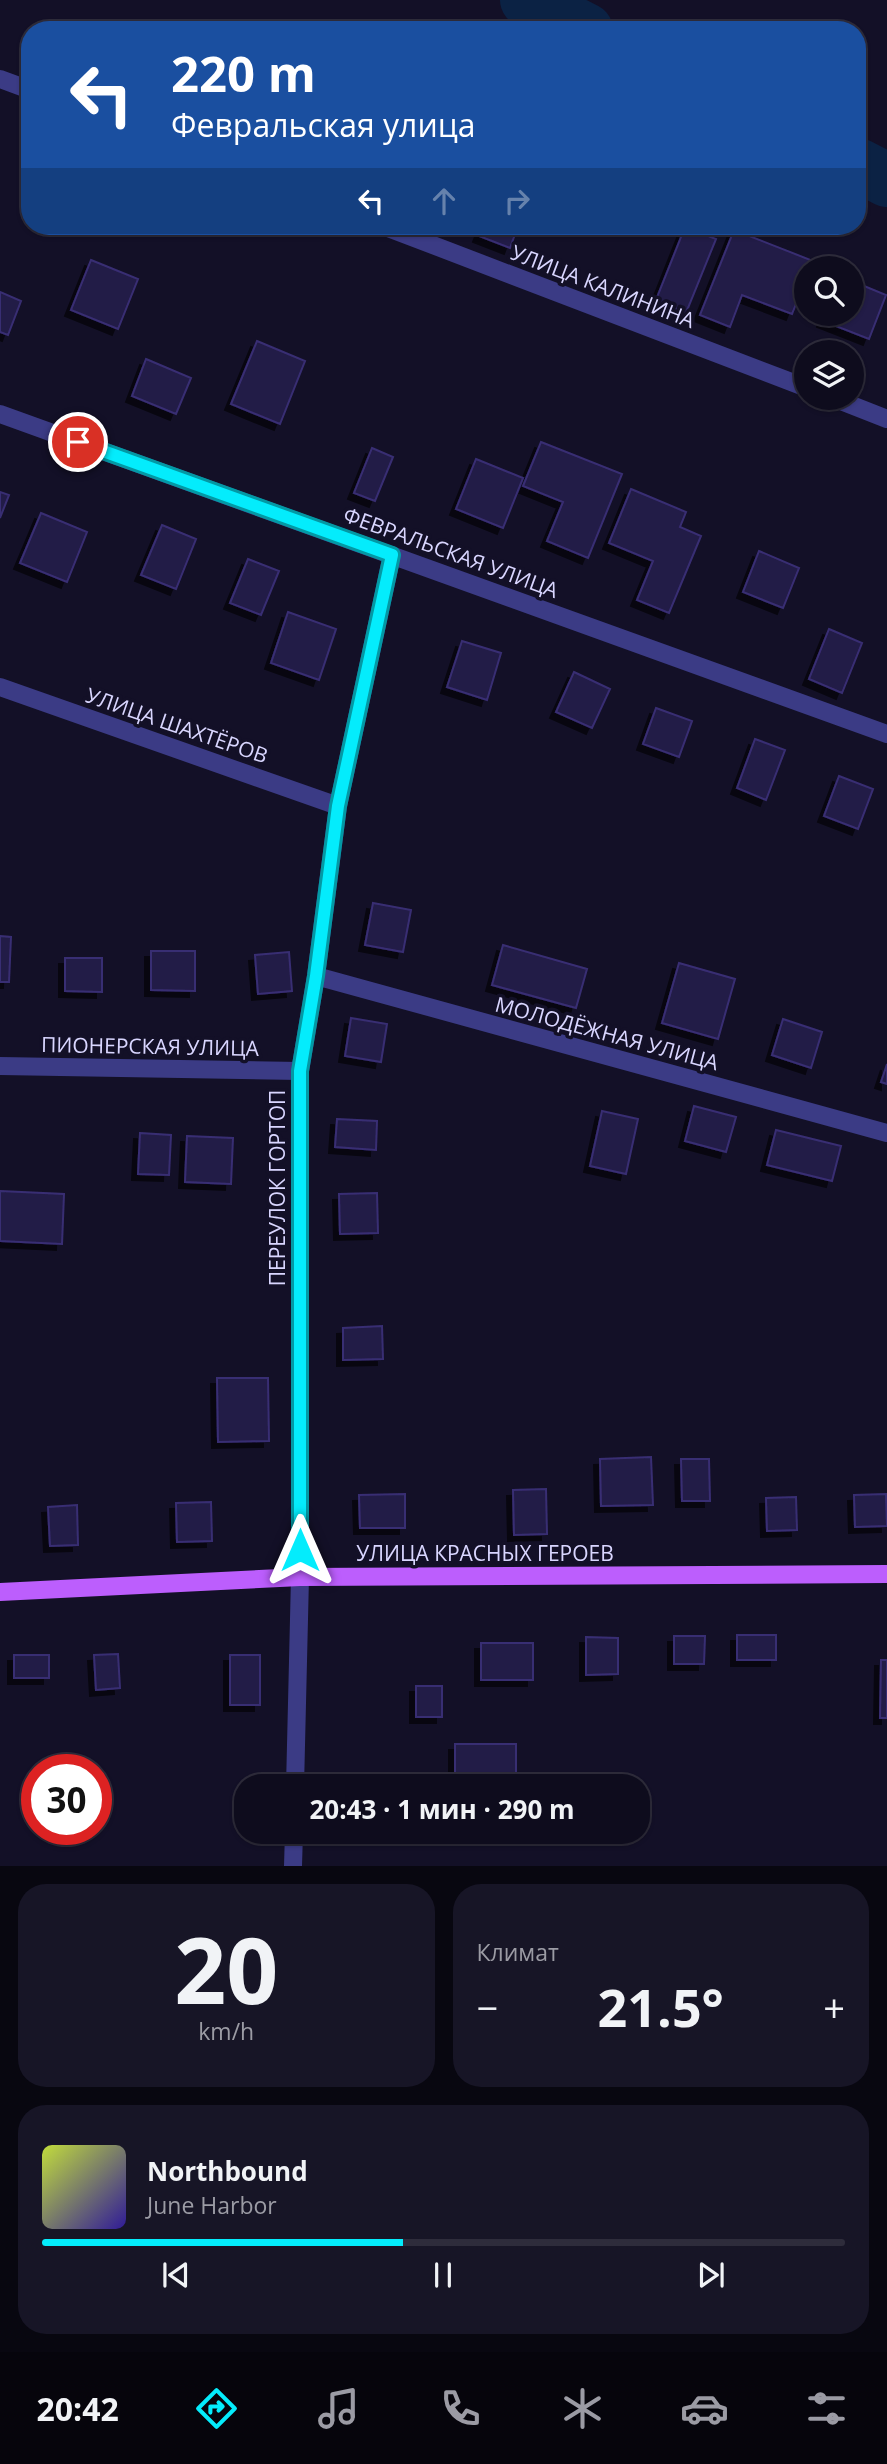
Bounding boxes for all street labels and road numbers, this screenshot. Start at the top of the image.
street label: УЛИЦА КАЛИНИНА [507,238,700,334]
street label: ФЕВРАЛЬСКАЯ УЛИЦА [340,500,563,604]
street label: УЛИЦА ШАХТЁРОВ [82,681,272,769]
street label: МОЛОДЁЖНАЯ УЛИЦА [492,990,722,1076]
street label: ПИОНЕРСКАЯ УЛИЦА [41,1030,260,1062]
street label: ПЕРЕУЛОК ГОРТОП [263,1090,291,1286]
street label: УЛИЦА КРАСНЫХ ГЕРОЕВ [356,1539,614,1567]

